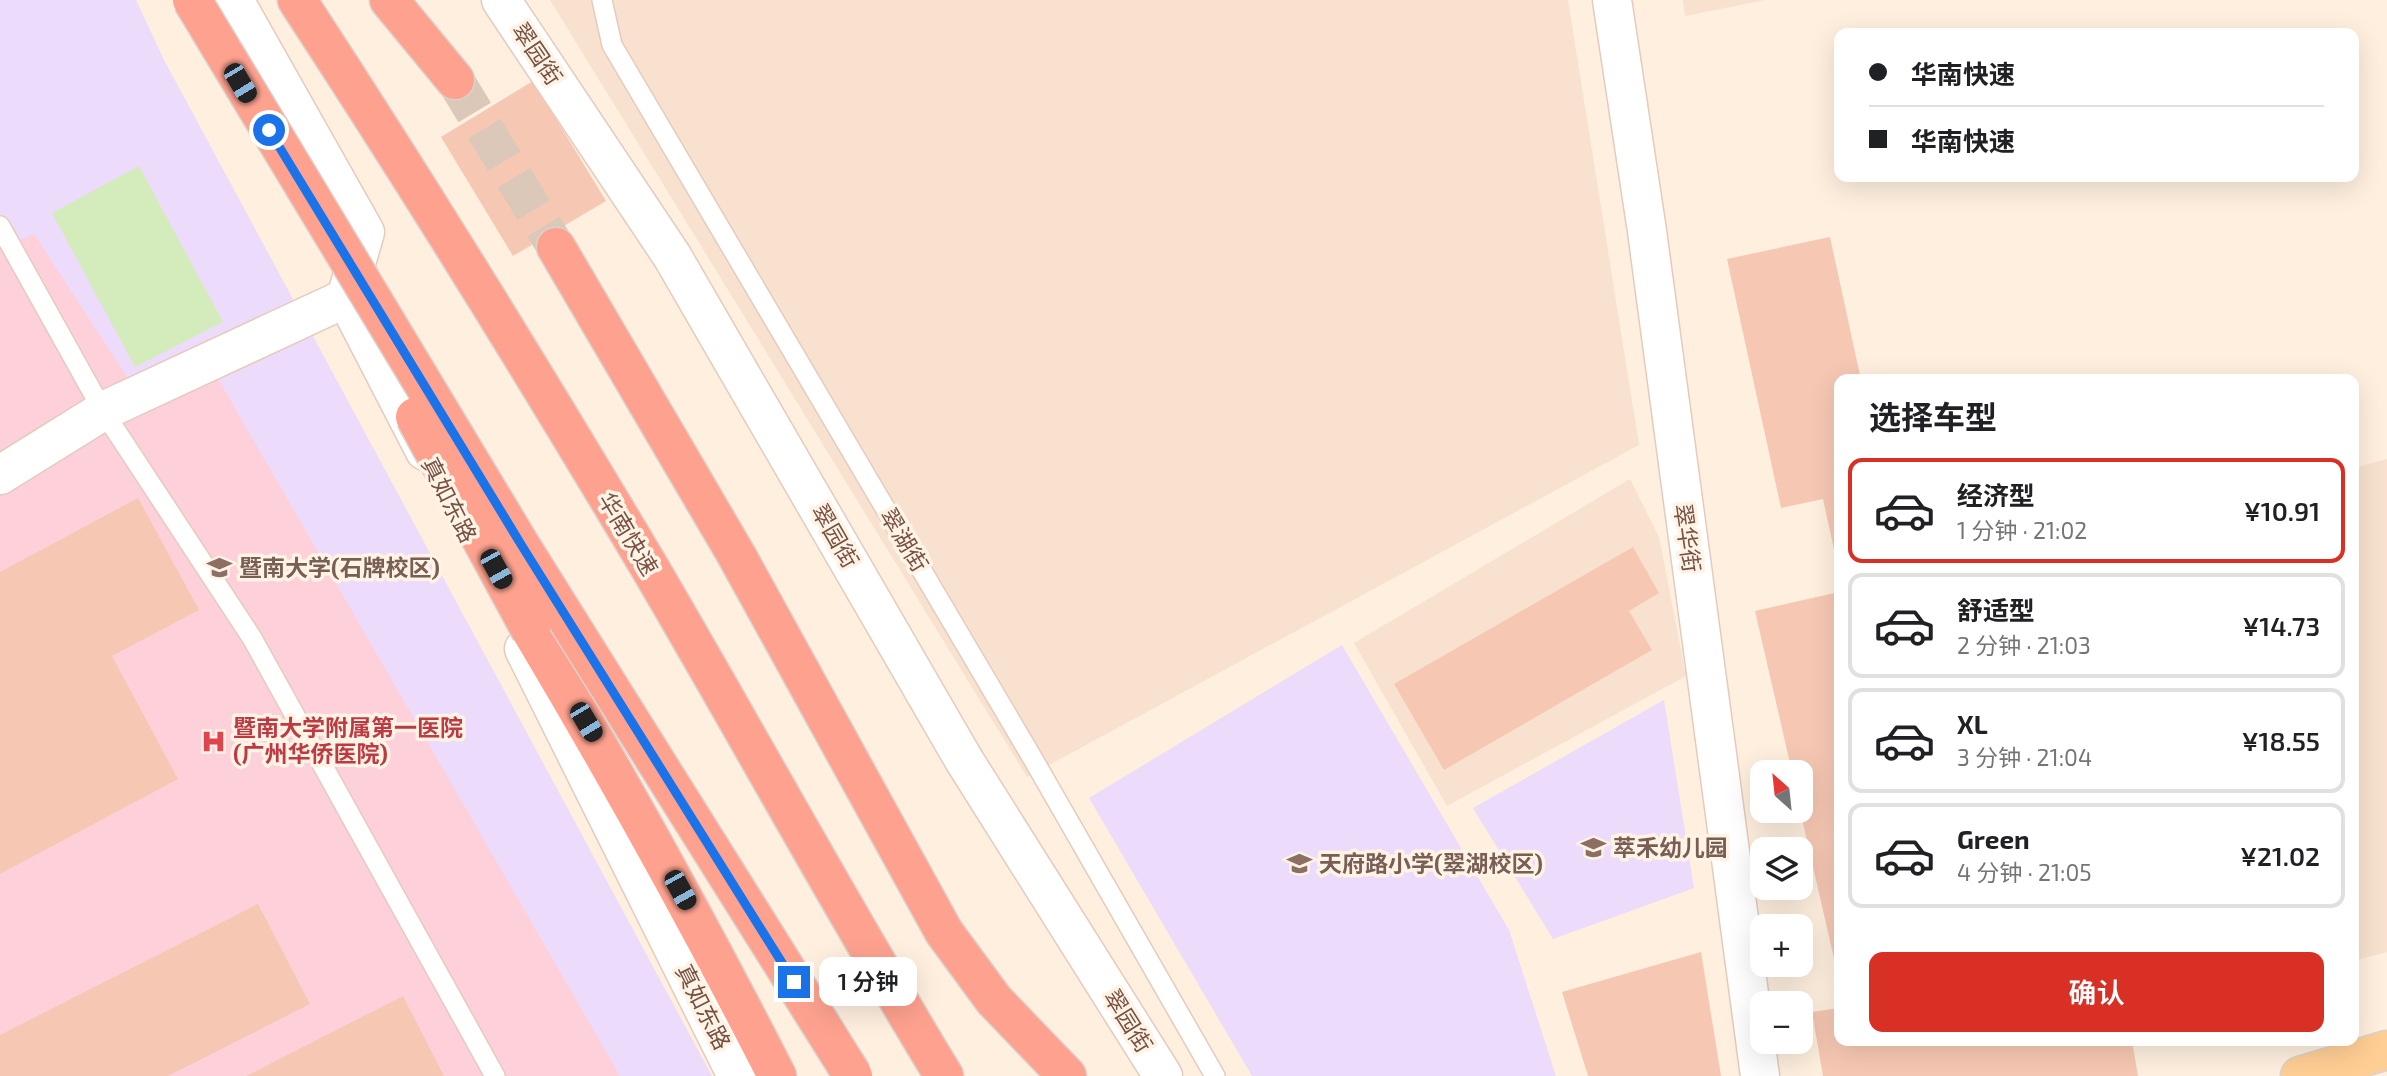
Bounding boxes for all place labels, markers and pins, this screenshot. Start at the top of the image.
place label: 暨南大学(石牌校区) [239,553,440,581]
school or university icon: 暨南大学(石牌校区) [205,554,233,582]
place label: 暨南大学附属第一医院 (广州华侨医院) [233,713,463,767]
hospital icon: 暨南大学附属第一医院 (广州华侨医院) [199,727,227,755]
place label: 萃禾幼儿园 [1613,833,1728,861]
school or university icon: 萃禾幼儿园 [1579,834,1607,862]
place label: 天府路小学(翠湖校区) [1319,849,1543,877]
school or university icon: 天府路小学(翠湖校区) [1285,850,1313,878]

